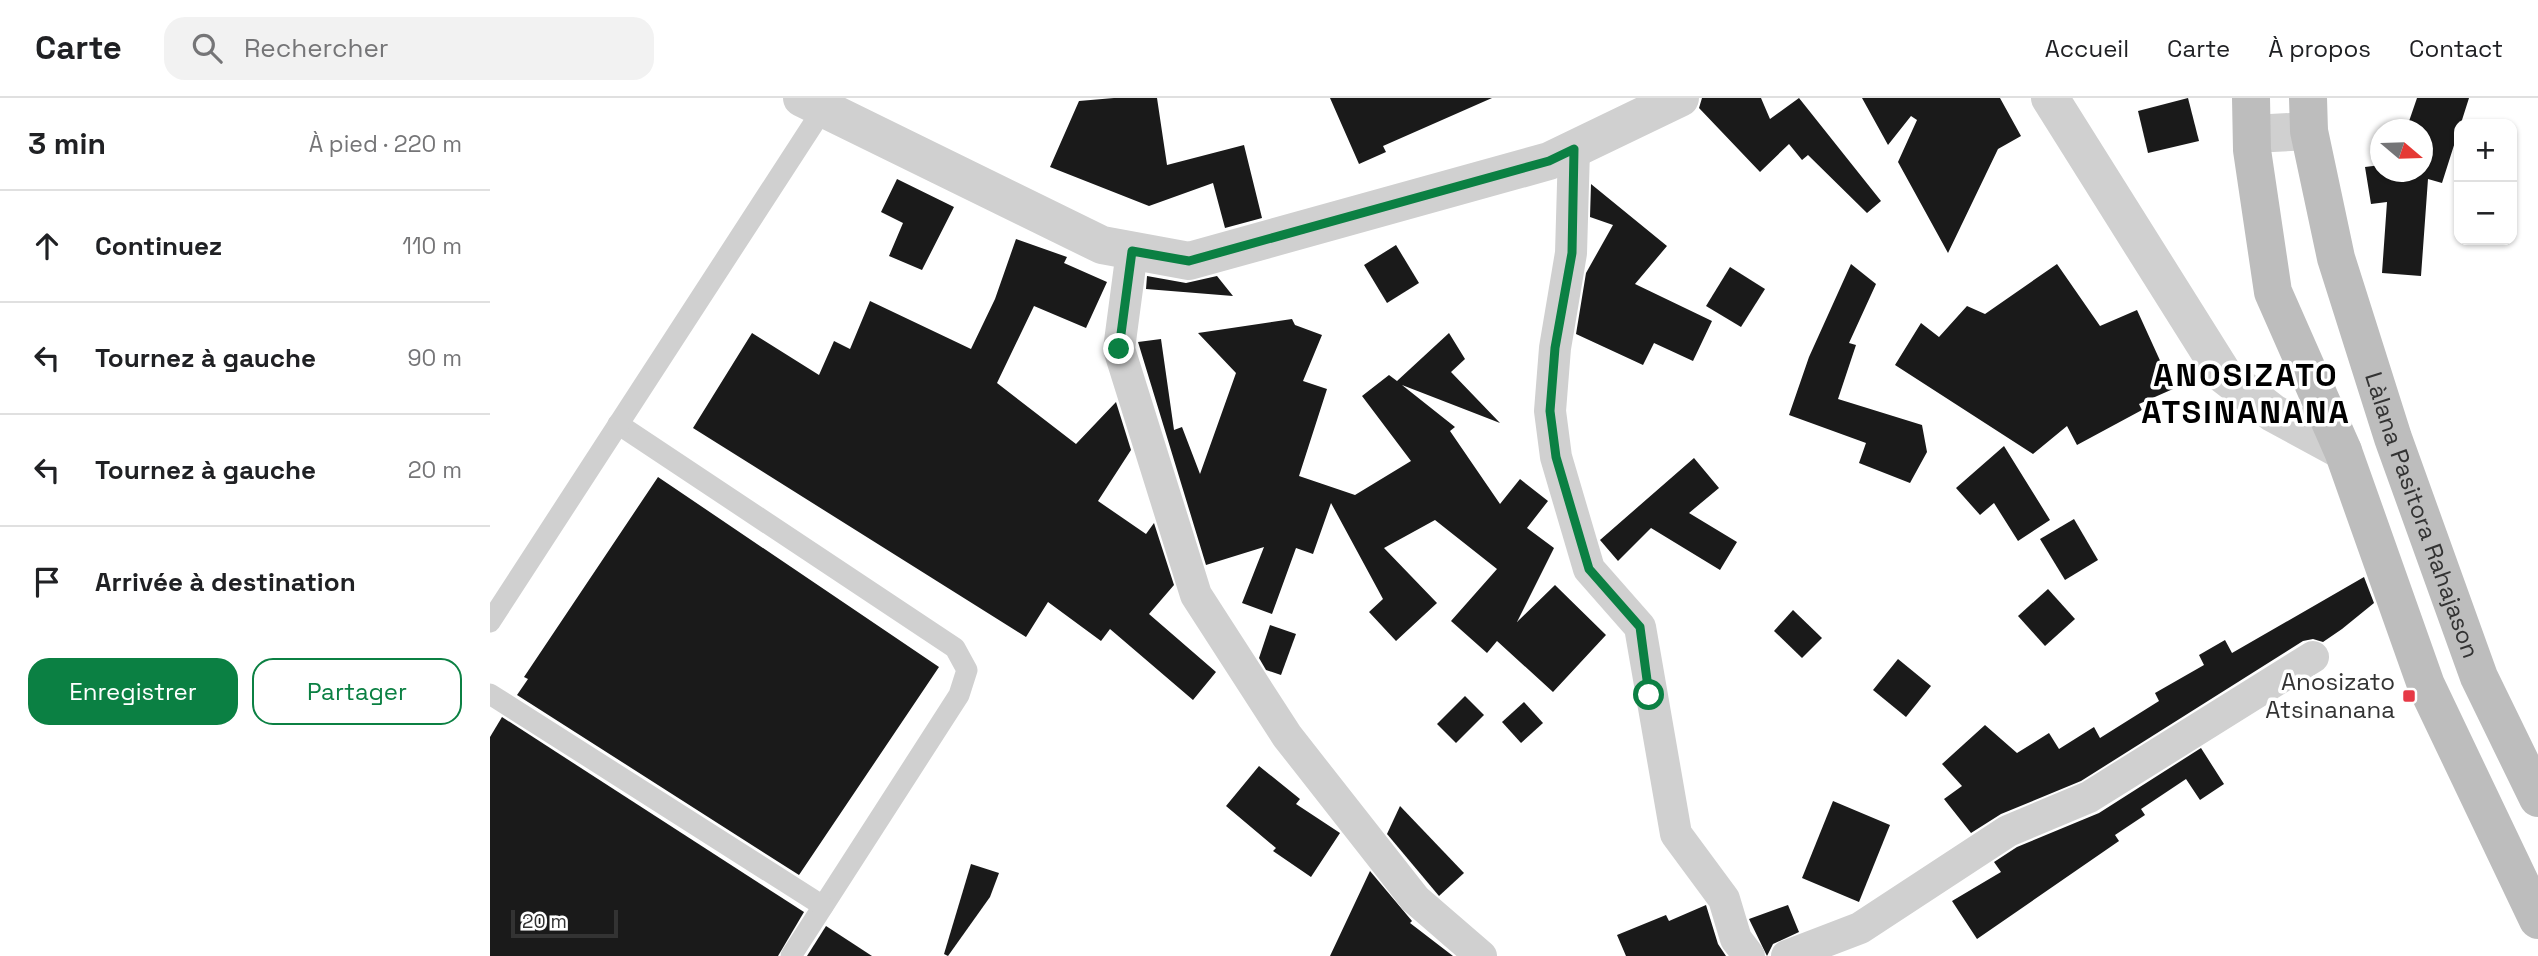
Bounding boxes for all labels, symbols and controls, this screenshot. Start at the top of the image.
search box [164,17,654,80]
text: Carte [35,27,122,69]
icon: search [188,29,226,67]
text: Rechercher [244,31,389,65]
text: Accueil [2045,33,2129,64]
text: Carte [2167,33,2230,64]
text: À propos [2268,33,2371,64]
text: Contact [2409,33,2503,64]
north arrow [2370,119,2433,182]
map controls [2454,119,2517,245]
button: + [2454,119,2517,182]
text: 3 min [28,124,106,163]
text: À pied · 220 m [309,129,462,159]
button: − [2454,182,2517,245]
icon: ahead [28,227,66,265]
text: Continuez [95,229,222,263]
text: 110 m [402,231,462,261]
route end [1103,333,1134,364]
icon: left [28,339,66,377]
text: Tournez à gauche [95,341,316,375]
text: 90 m [407,343,462,373]
district label: ANOSIZATO ATSINANANA [2141,355,2351,432]
street label: Làlana Pasitora Rahajason [2358,368,2487,662]
icon: left [28,451,66,489]
text: Tournez à gauche [95,453,316,487]
text: 20 m [408,455,462,485]
icon: arrive [28,563,66,601]
text: Arrivée à destination [95,565,356,599]
button: Enregistrer [28,658,238,725]
button: Partager [252,658,462,725]
place label: Anosizato Atsinanana [2265,666,2395,725]
route start [1633,679,1664,710]
marker: Anosizato Atsinanana [2401,688,2417,704]
scale bar [511,907,618,939]
text: 20 m [522,909,567,934]

